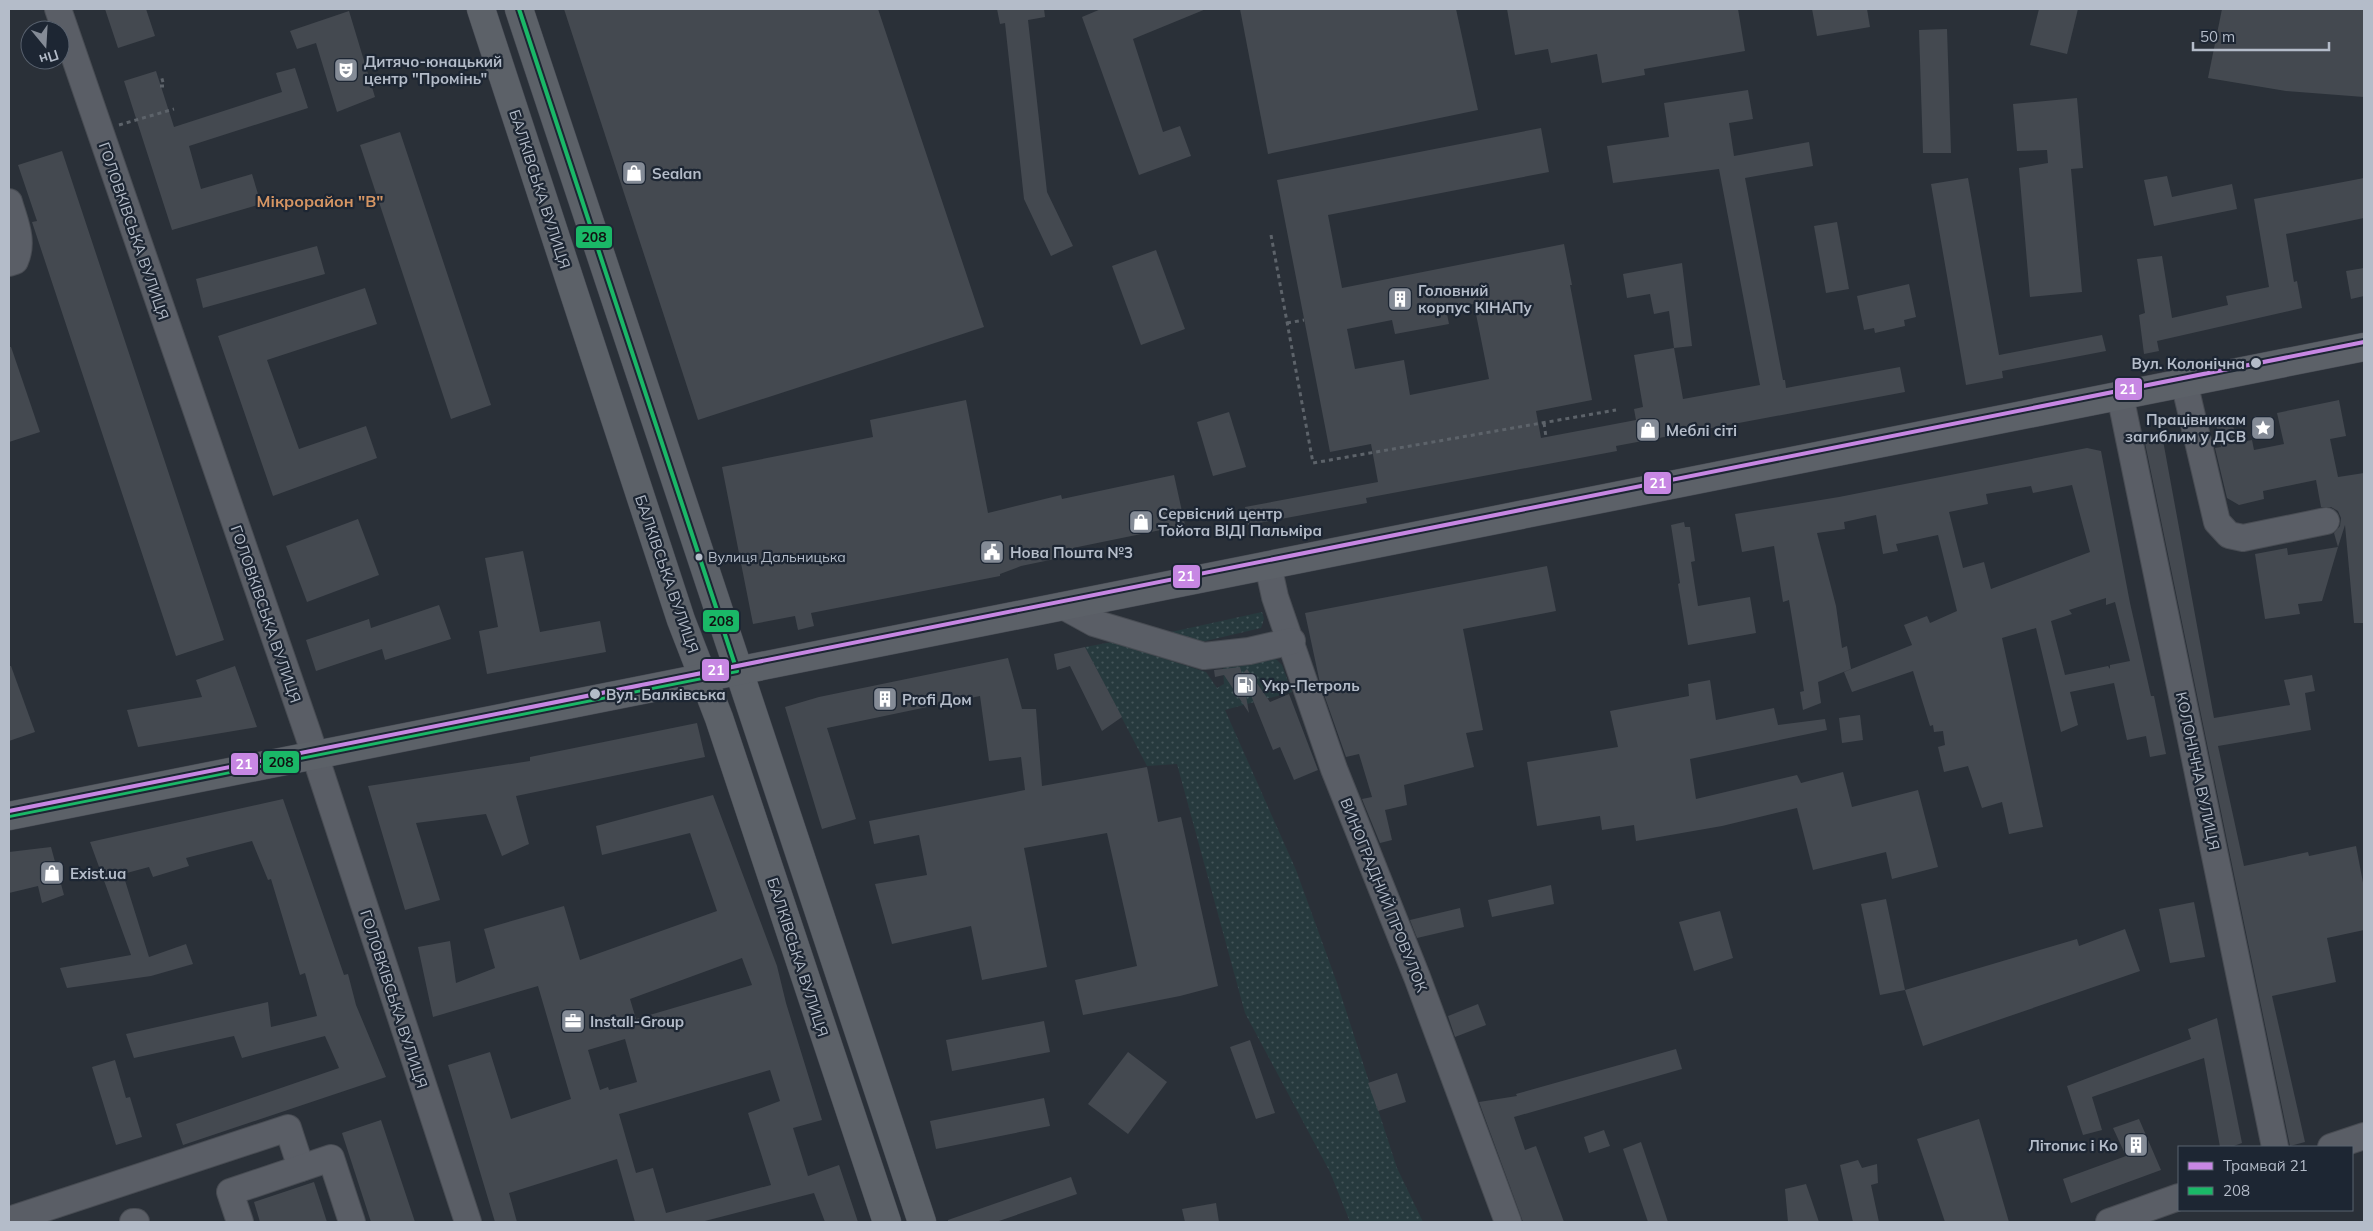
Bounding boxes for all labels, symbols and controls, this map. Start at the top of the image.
north arrow [20,20,70,70]
scale bar [2193,20,2329,52]
text: 50 m [2200,27,2235,46]
text: Пн [37,46,61,69]
place label: Дитячо-юнацький центр "Промінь" [364,52,502,88]
theatre icon: Дитячо-юнацький центр "Промінь" [333,57,359,83]
street label: БАЛКІВСЬКА ВУЛИЦЯ [505,107,575,271]
street label: ГОЛОВКІВСЬКА ВУЛИЦЯ [95,140,173,322]
shop icon: Sealan [621,160,647,186]
place label: Sealan [652,164,701,183]
district label: Мікрорайон "В" [257,191,383,211]
line badge: 208 [575,225,613,249]
text: 208 [581,228,607,246]
place label: Головний корпус КІНАПу [1418,281,1533,317]
building icon: Головний корпус КІНАПу [1387,286,1413,312]
place label: Вул. Колонічна [2131,354,2245,373]
marker: Вул. Колонічна [2249,356,2263,370]
line badge: 21 [2114,377,2143,401]
text: 21 [2120,380,2136,398]
place label: Працівникам загиблим у ДСВ [2125,410,2246,446]
place icon: Працівникам загиблим у ДСВ [2250,415,2276,441]
shop icon: Меблі сіті [1635,417,1661,443]
place label: Меблі сіті [1666,421,1737,440]
line badge: 21 [1643,471,1672,495]
text: 21 [1650,474,1666,492]
street label: БАЛКІВСЬКА ВУЛИЦЯ [631,492,703,656]
place label: Сервісний центр Тойота ВІДІ Пальміра [1158,504,1322,540]
shop icon: Сервісний центр Тойота ВІДІ Пальміра [1128,509,1154,535]
street label: ГОЛОВКІВСЬКА ВУЛИЦЯ [227,523,305,705]
public building icon: Нова Пошта №3 [979,539,1005,565]
place label: Нова Пошта №3 [1010,543,1133,562]
place label: Вулиця Дальницька [708,548,846,566]
marker: Вулиця Дальницька [694,552,704,562]
line badge: 21 [1172,564,1201,589]
text: 21 [1178,567,1194,585]
line badge: 208 [702,609,740,633]
text: 208 [708,612,734,630]
line badge: 21 [701,658,730,682]
text: 21 [708,661,724,679]
fuel station icon: Укр-Петроль [1232,672,1258,698]
place label: Укр-Петроль [1261,676,1360,695]
place label: Вул. Балківська [606,685,726,704]
building icon: Profi Дом [872,686,898,712]
marker: Вул. Балківська [588,687,602,701]
place label: Profi Дом [902,690,972,709]
street label: КОЛОНІЧНА ВУЛИЦЯ [2172,690,2224,852]
line badge: 208 [262,750,300,774]
line badge: 21 [230,752,259,776]
text: 208 [268,753,294,771]
text: 21 [236,755,252,773]
street label: ВИНОГРАДНИЙ ПРОВУЛОК [1336,795,1432,995]
shop icon: Exist.ua [39,860,65,886]
place label: Exist.ua [70,864,126,883]
street label: БАЛКІВСЬКА ВУЛИЦЯ [763,875,833,1039]
street label: ГОЛОВКІВСЬКА ВУЛИЦЯ [356,907,432,1091]
office icon: Install-Group [560,1008,586,1034]
place label: Install-Group [590,1012,684,1031]
building icon: Літопис і Ко [2123,1132,2149,1158]
place label: Літопис і Ко [2028,1136,2118,1155]
legend [2178,1146,2353,1211]
text: Трамвай 21 [2223,1156,2308,1175]
text: 208 [2223,1181,2250,1200]

